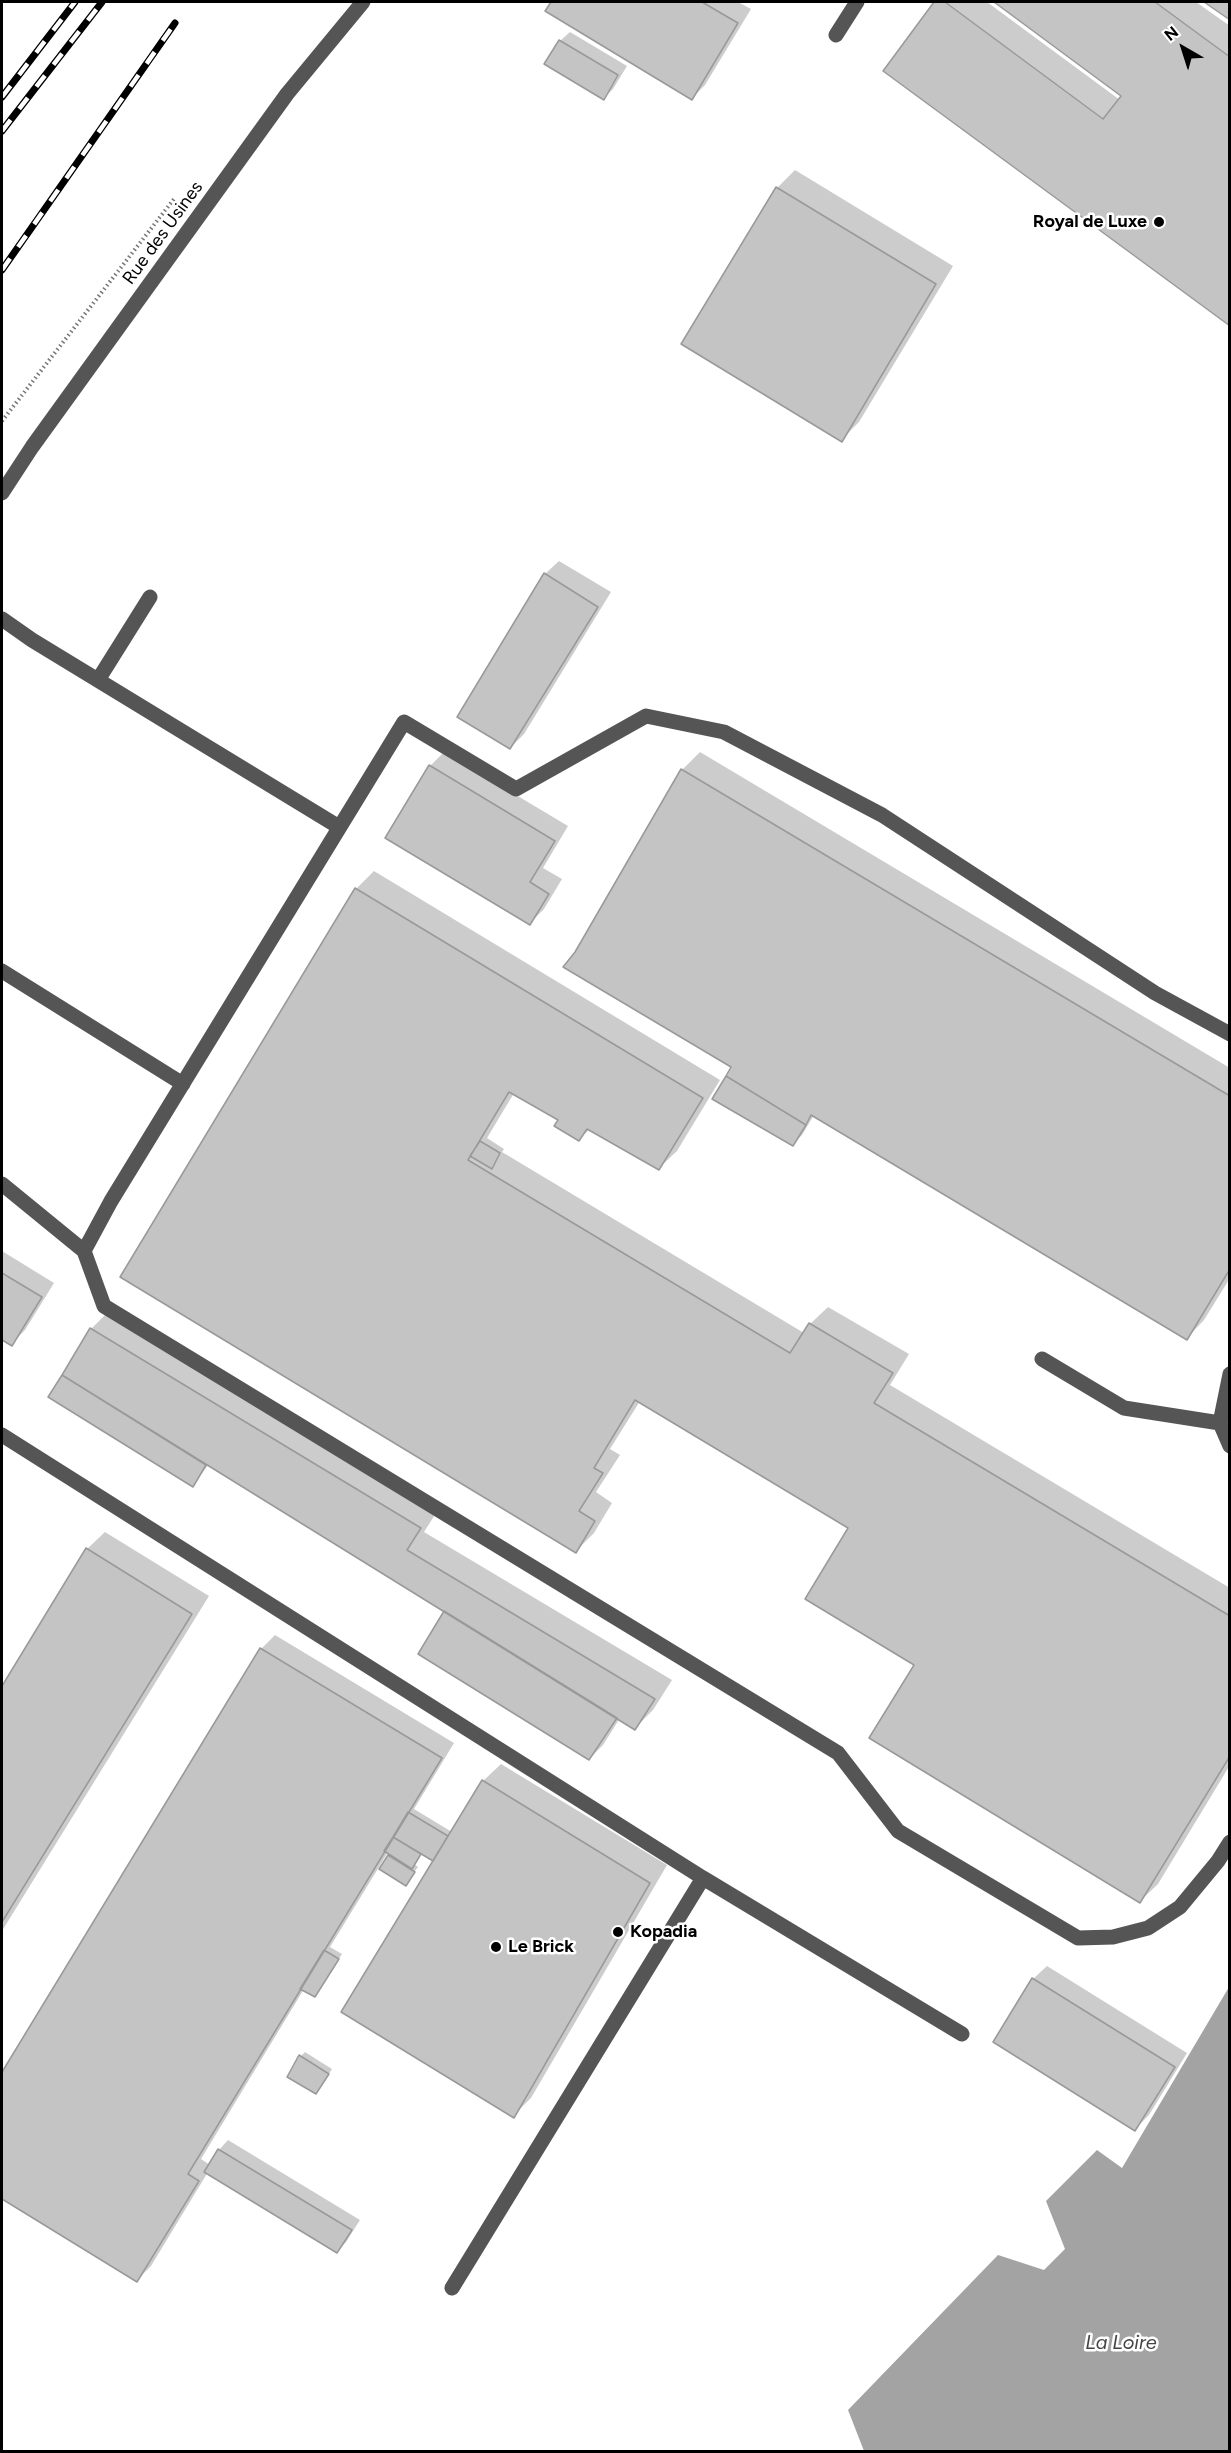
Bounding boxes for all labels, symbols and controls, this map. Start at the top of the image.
north arrow [1153,18,1213,78]
text: N [1161,22,1182,45]
street label: Rue des Usines [118,177,208,289]
place label: Royal de Luxe [1033,211,1147,233]
marker: Royal de Luxe [1152,215,1166,229]
place label: Kopadia [630,1921,697,1943]
marker: Kopadia [611,1925,625,1939]
place label: Le Brick [508,1936,574,1958]
marker: Le Brick [489,1940,503,1954]
water label: La Loire [1085,2331,1157,2355]

